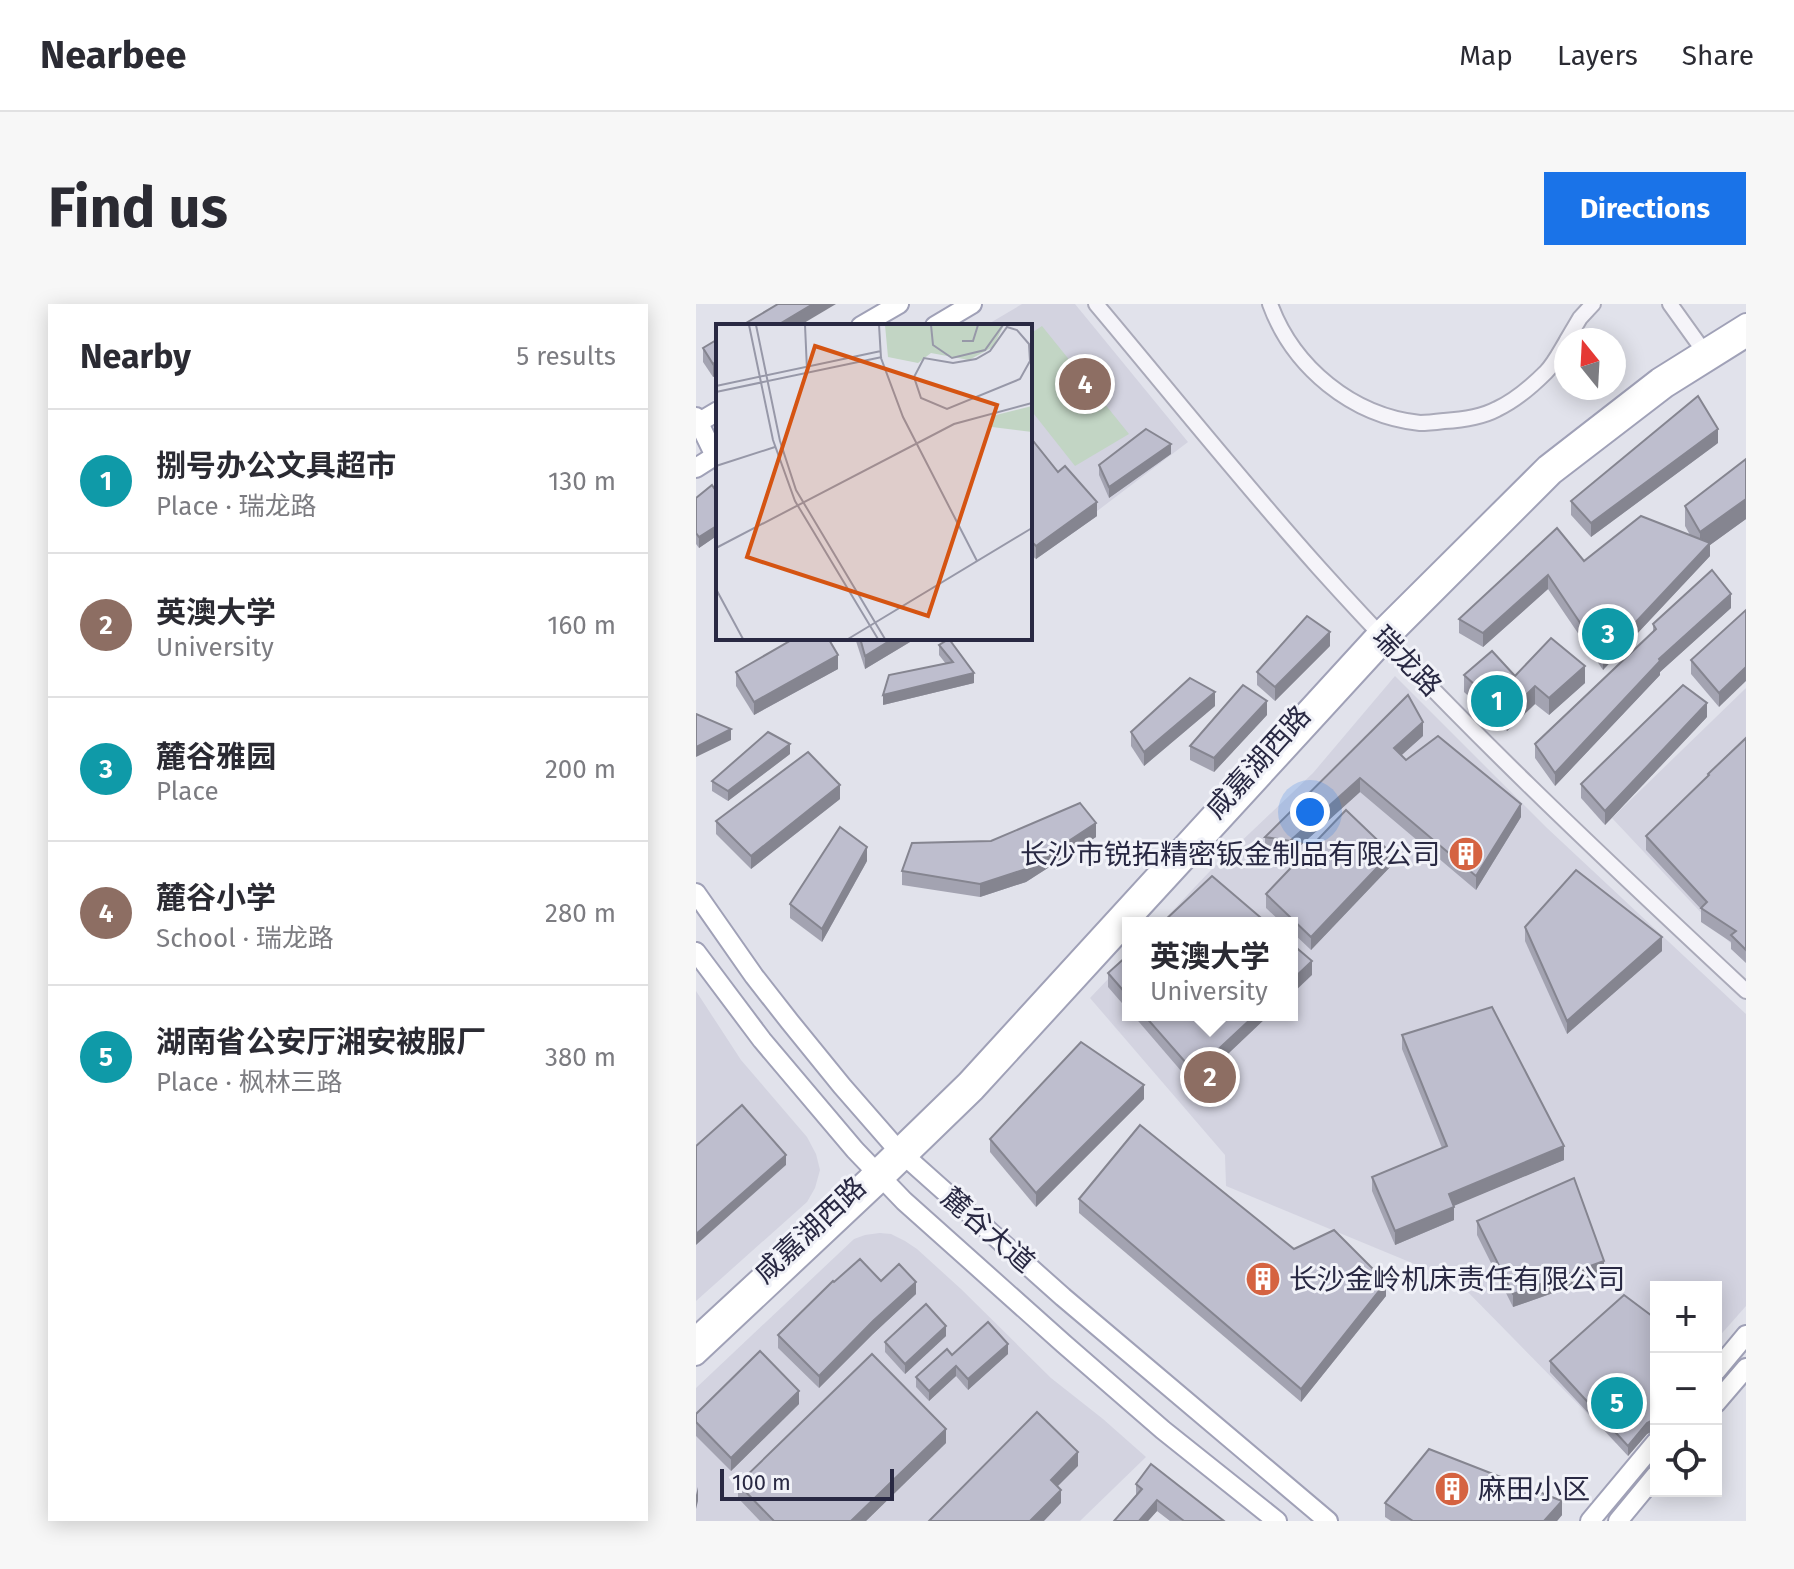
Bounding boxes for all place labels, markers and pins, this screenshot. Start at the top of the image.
pin: 4 [1059,354,1111,414]
pin: 3 [1582,604,1634,664]
pin: 1 [1471,671,1523,731]
building icon: 长沙市锐拓精密钣金制品有限公司 [1447,835,1485,873]
place label: 长沙市锐拓精密钣金制品有限公司 [1020,838,1440,871]
pin: 2 [1184,1047,1236,1107]
building icon: 长沙金岭机床责任有限公司 [1244,1260,1282,1298]
place label: 长沙金岭机床责任有限公司 [1289,1263,1625,1296]
pin: 5 [1591,1373,1643,1433]
building icon: 麻田小区 [1433,1470,1471,1508]
place label: 麻田小区 [1478,1473,1590,1506]

